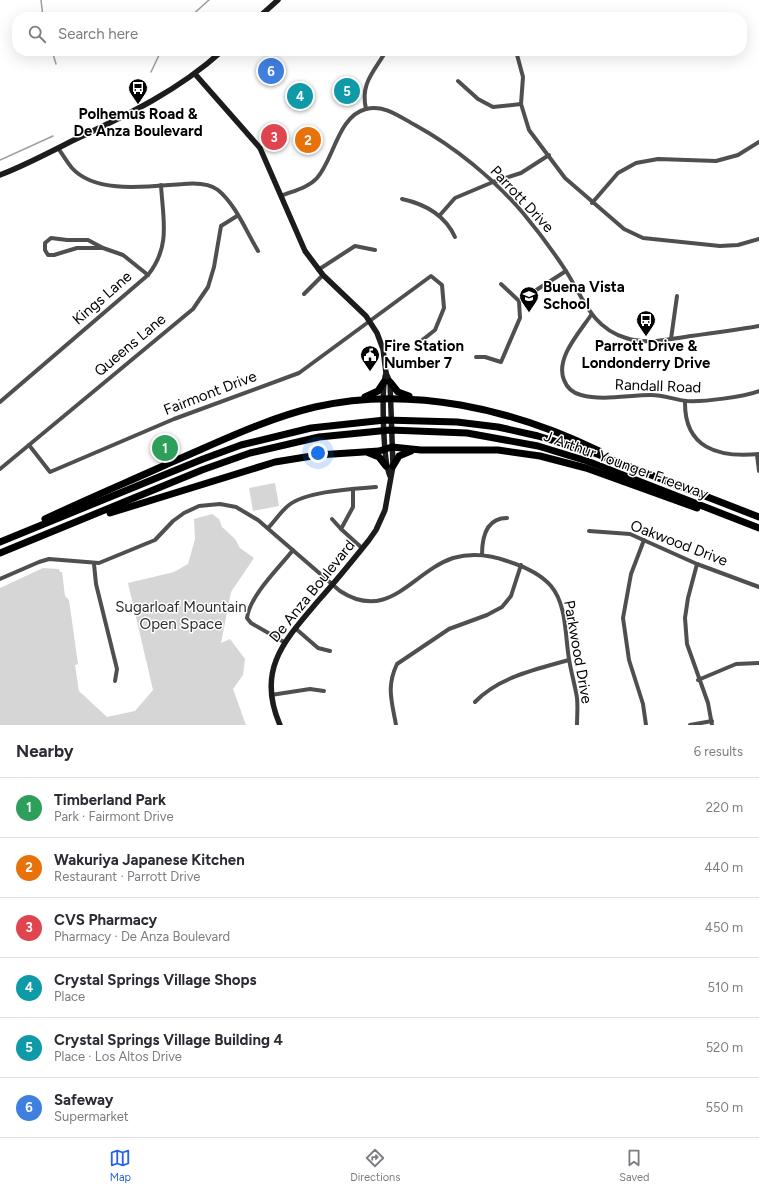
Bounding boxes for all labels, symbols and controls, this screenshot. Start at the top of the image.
search box [12,12,747,56]
icon: search [26,23,48,45]
text: Search here [58,25,138,43]
pin: 6 [258,56,284,86]
pin: 5 [334,76,360,106]
bus stop icon: Polhemus Road & De Anza Boulevard [127,77,149,105]
pin: 4 [287,81,313,111]
place label: Polhemus Road & De Anza Boulevard [73,105,203,140]
pin: 3 [261,122,287,152]
pin: 2 [295,125,321,155]
street label: Parrott Drive [487,162,557,236]
street label: Kings Lane [69,267,135,329]
place label: Buena Vista School [543,278,625,313]
school or university icon: Buena Vista School [518,285,540,313]
bus stop icon: Parrott Drive & Londonderry Drive [635,309,657,337]
street label: Queens Lane [91,310,169,380]
place label: Fire Station Number 7 [384,337,464,372]
place label: Parrott Drive & Londonderry Drive [582,337,711,372]
public building icon: Fire Station Number 7 [359,344,381,372]
street label: Fairmont Drive [161,367,259,419]
street label: Randall Road [614,375,702,397]
street label: J Arthur Younger Freeway [541,427,711,503]
pin: 1 [152,433,178,463]
your location [308,443,328,463]
street label: Oakwood Drive [628,516,730,570]
street label: De Anza Boulevard [265,536,359,646]
park label: Sugarloaf Mountain Open Space [115,598,247,633]
street label: Parkwood Drive [560,599,596,705]
text: Nearby [16,741,74,761]
text: 6 results [694,744,743,759]
text: Timberland Park [54,791,166,809]
text: 1 [26,800,32,815]
text: 220 m [706,800,743,815]
text: Park · Fairmont Drive [54,809,174,824]
text: Wakuriya Japanese Kitchen [54,851,245,869]
text: 2 [25,860,33,875]
text: 440 m [704,860,743,875]
text: Restaurant · Parrott Drive [54,869,200,884]
text: CVS Pharmacy [54,911,157,929]
text: 3 [25,920,33,935]
text: 450 m [705,920,743,935]
text: Pharmacy · De Anza Boulevard [54,929,230,944]
text: Crystal Springs Village Shops [54,971,257,989]
text: 4 [25,980,33,995]
text: 510 m [708,980,743,995]
text: Place [54,989,85,1004]
text: Crystal Springs Village Building 4 [54,1031,283,1049]
text: 5 [25,1040,33,1055]
text: 520 m [706,1040,743,1055]
text: Place · Los Altos Drive [54,1049,182,1064]
text: Safeway [54,1091,114,1109]
text: 6 [25,1100,33,1115]
text: 550 m [705,1100,743,1115]
text: Supermarket [54,1109,129,1124]
tab: Map [109,1147,131,1184]
tab: Directions [350,1147,400,1184]
tab: Saved [619,1147,650,1184]

